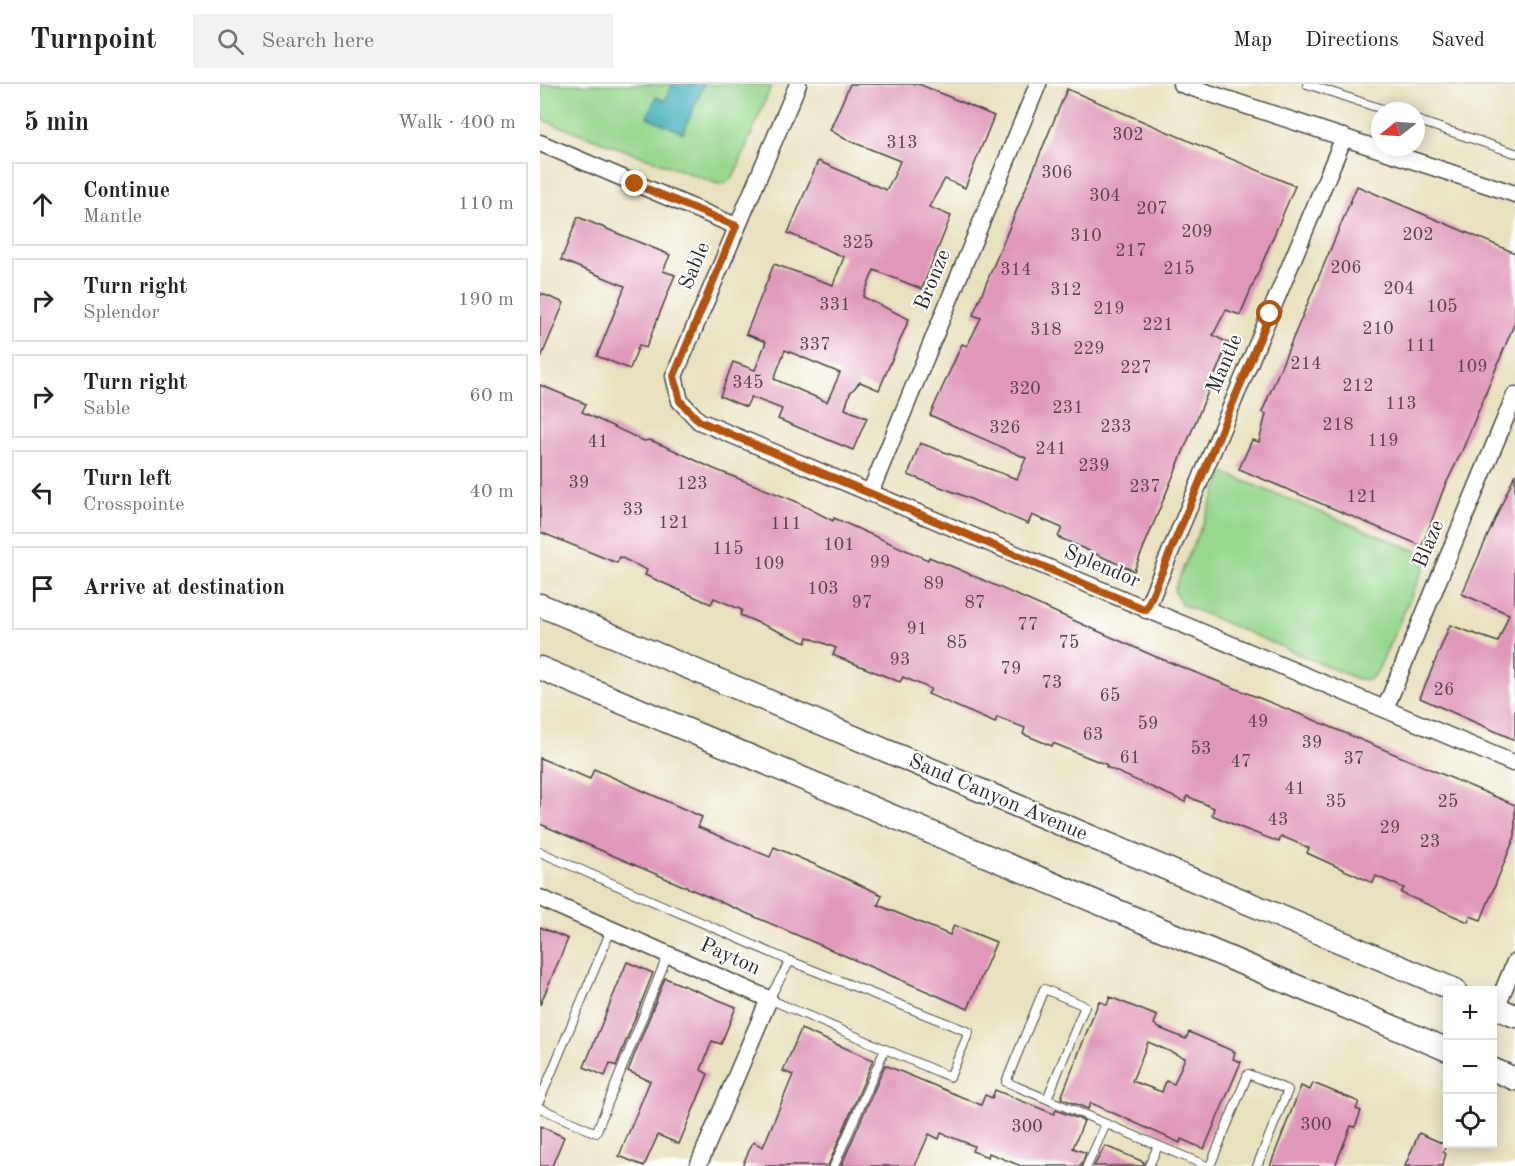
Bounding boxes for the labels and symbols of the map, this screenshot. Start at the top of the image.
north arrow [1371,102,1425,156]
house number: 302 [1112,126,1144,144]
house number: 313 [886,134,918,152]
house number: 306 [1041,164,1073,182]
route end [621,170,647,196]
house number: 304 [1089,187,1121,205]
house number: 207 [1136,200,1168,218]
house number: 209 [1181,223,1213,241]
house number: 202 [1402,226,1434,244]
house number: 310 [1070,227,1102,245]
house number: 325 [842,234,874,252]
street label: Sable [676,239,714,293]
house number: 217 [1115,242,1147,260]
street label: Bronze [911,247,955,313]
house number: 206 [1330,259,1362,277]
house number: 215 [1163,260,1195,278]
house number: 314 [1000,261,1032,279]
house number: 204 [1383,280,1415,298]
house number: 312 [1050,281,1082,299]
house number: 331 [819,296,851,314]
house number: 105 [1426,298,1458,316]
house number: 219 [1093,300,1125,318]
route start [1256,300,1282,326]
house number: 221 [1142,316,1174,334]
house number: 210 [1362,320,1394,338]
house number: 318 [1030,321,1062,339]
street label: Mantle [1203,331,1247,397]
house number: 337 [799,336,831,354]
house number: 111 [1405,337,1437,355]
house number: 229 [1073,340,1105,358]
house number: 214 [1290,355,1322,373]
house number: 109 [1456,358,1488,376]
house number: 227 [1120,359,1152,377]
house number: 345 [732,374,764,392]
house number: 212 [1342,377,1374,395]
house number: 320 [1009,380,1041,398]
house number: 113 [1385,395,1417,413]
house number: 231 [1052,399,1084,417]
house number: 218 [1322,416,1354,434]
house number: 233 [1100,418,1132,436]
house number: 326 [989,419,1021,437]
house number: 119 [1367,432,1399,450]
house number: 41 [588,433,608,451]
house number: 241 [1035,440,1067,458]
house number: 239 [1078,457,1110,475]
house number: 39 [569,474,589,492]
house number: 123 [676,475,708,493]
house number: 237 [1129,478,1161,496]
house number: 121 [1346,488,1378,506]
house number: 33 [623,501,643,519]
house number: 121 [658,514,690,532]
house number: 111 [770,515,802,533]
street label: Blaze [1410,517,1448,571]
house number: 101 [823,536,855,554]
house number: 115 [712,540,744,558]
street label: Splendor [1061,542,1144,593]
house number: 99 [870,554,890,572]
house number: 109 [753,555,785,573]
house number: 89 [924,575,944,593]
house number: 103 [807,580,839,598]
house number: 97 [852,594,872,612]
house number: 87 [965,594,985,612]
house number: 77 [1018,616,1038,634]
house number: 91 [907,620,927,638]
house number: 85 [947,634,967,652]
house number: 75 [1059,634,1079,652]
house number: 93 [890,651,910,669]
house number: 79 [1001,660,1021,678]
house number: 73 [1042,674,1062,692]
house number: 26 [1434,681,1454,699]
house number: 65 [1100,687,1120,705]
house number: 49 [1248,713,1268,731]
house number: 59 [1138,715,1158,733]
house number: 63 [1083,726,1103,744]
house number: 39 [1302,734,1322,752]
house number: 53 [1191,740,1211,758]
house number: 61 [1120,749,1140,767]
house number: 37 [1344,750,1364,768]
street label: Sand Canyon Avenue [906,751,1090,845]
house number: 47 [1231,753,1251,771]
house number: 41 [1285,780,1305,798]
house number: 35 [1326,793,1346,811]
house number: 25 [1438,793,1458,811]
house number: 43 [1268,811,1288,829]
house number: 29 [1380,819,1400,837]
house number: 23 [1420,833,1440,851]
street label: Payton [697,934,763,980]
house number: 300 [1300,1116,1332,1134]
house number: 300 [1011,1118,1043,1136]

